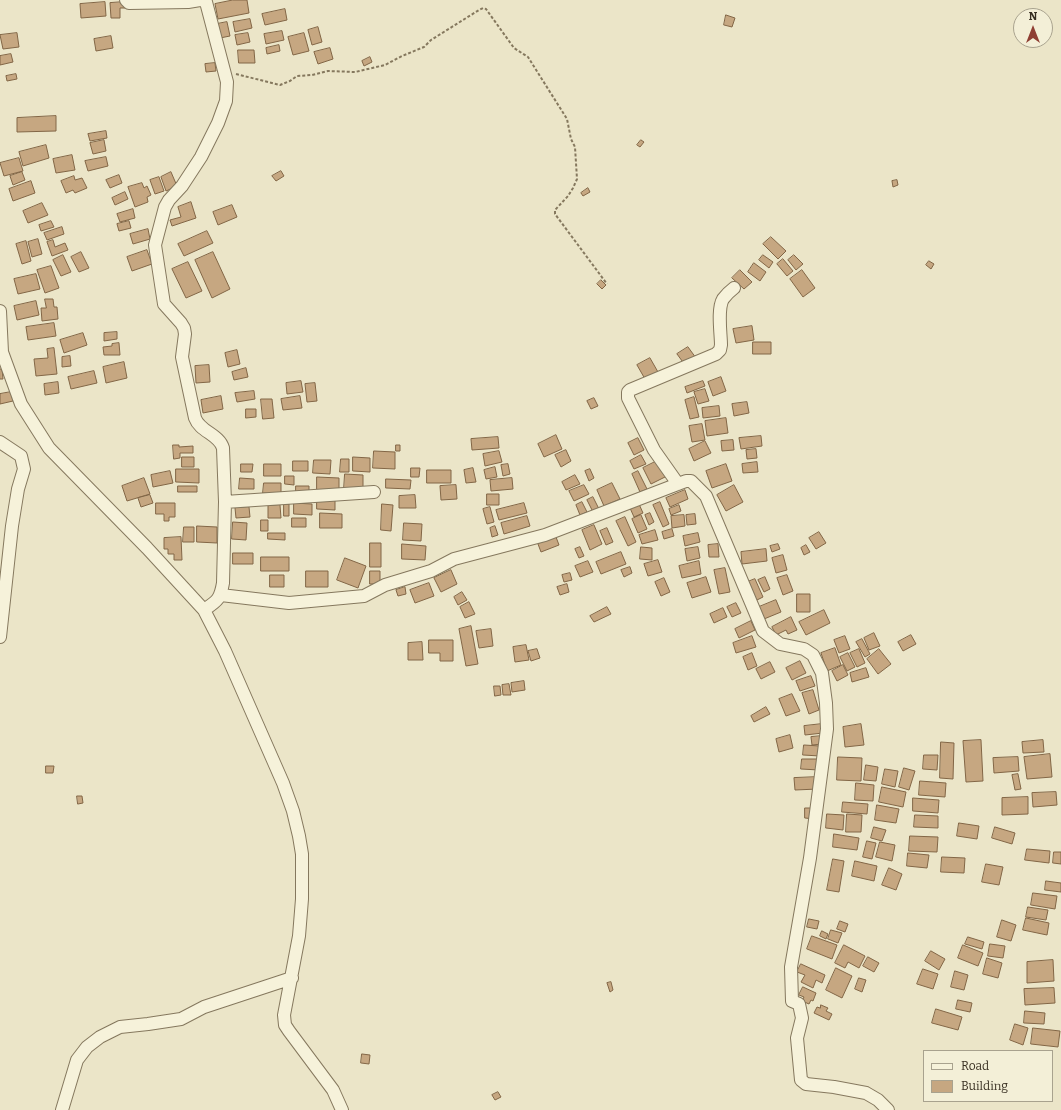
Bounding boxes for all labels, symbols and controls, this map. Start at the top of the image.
north arrow [1013,8,1053,48]
text: N [1029,10,1037,23]
legend [923,1050,1053,1102]
text: Road [961,1059,989,1073]
text: Building [961,1079,1008,1093]

